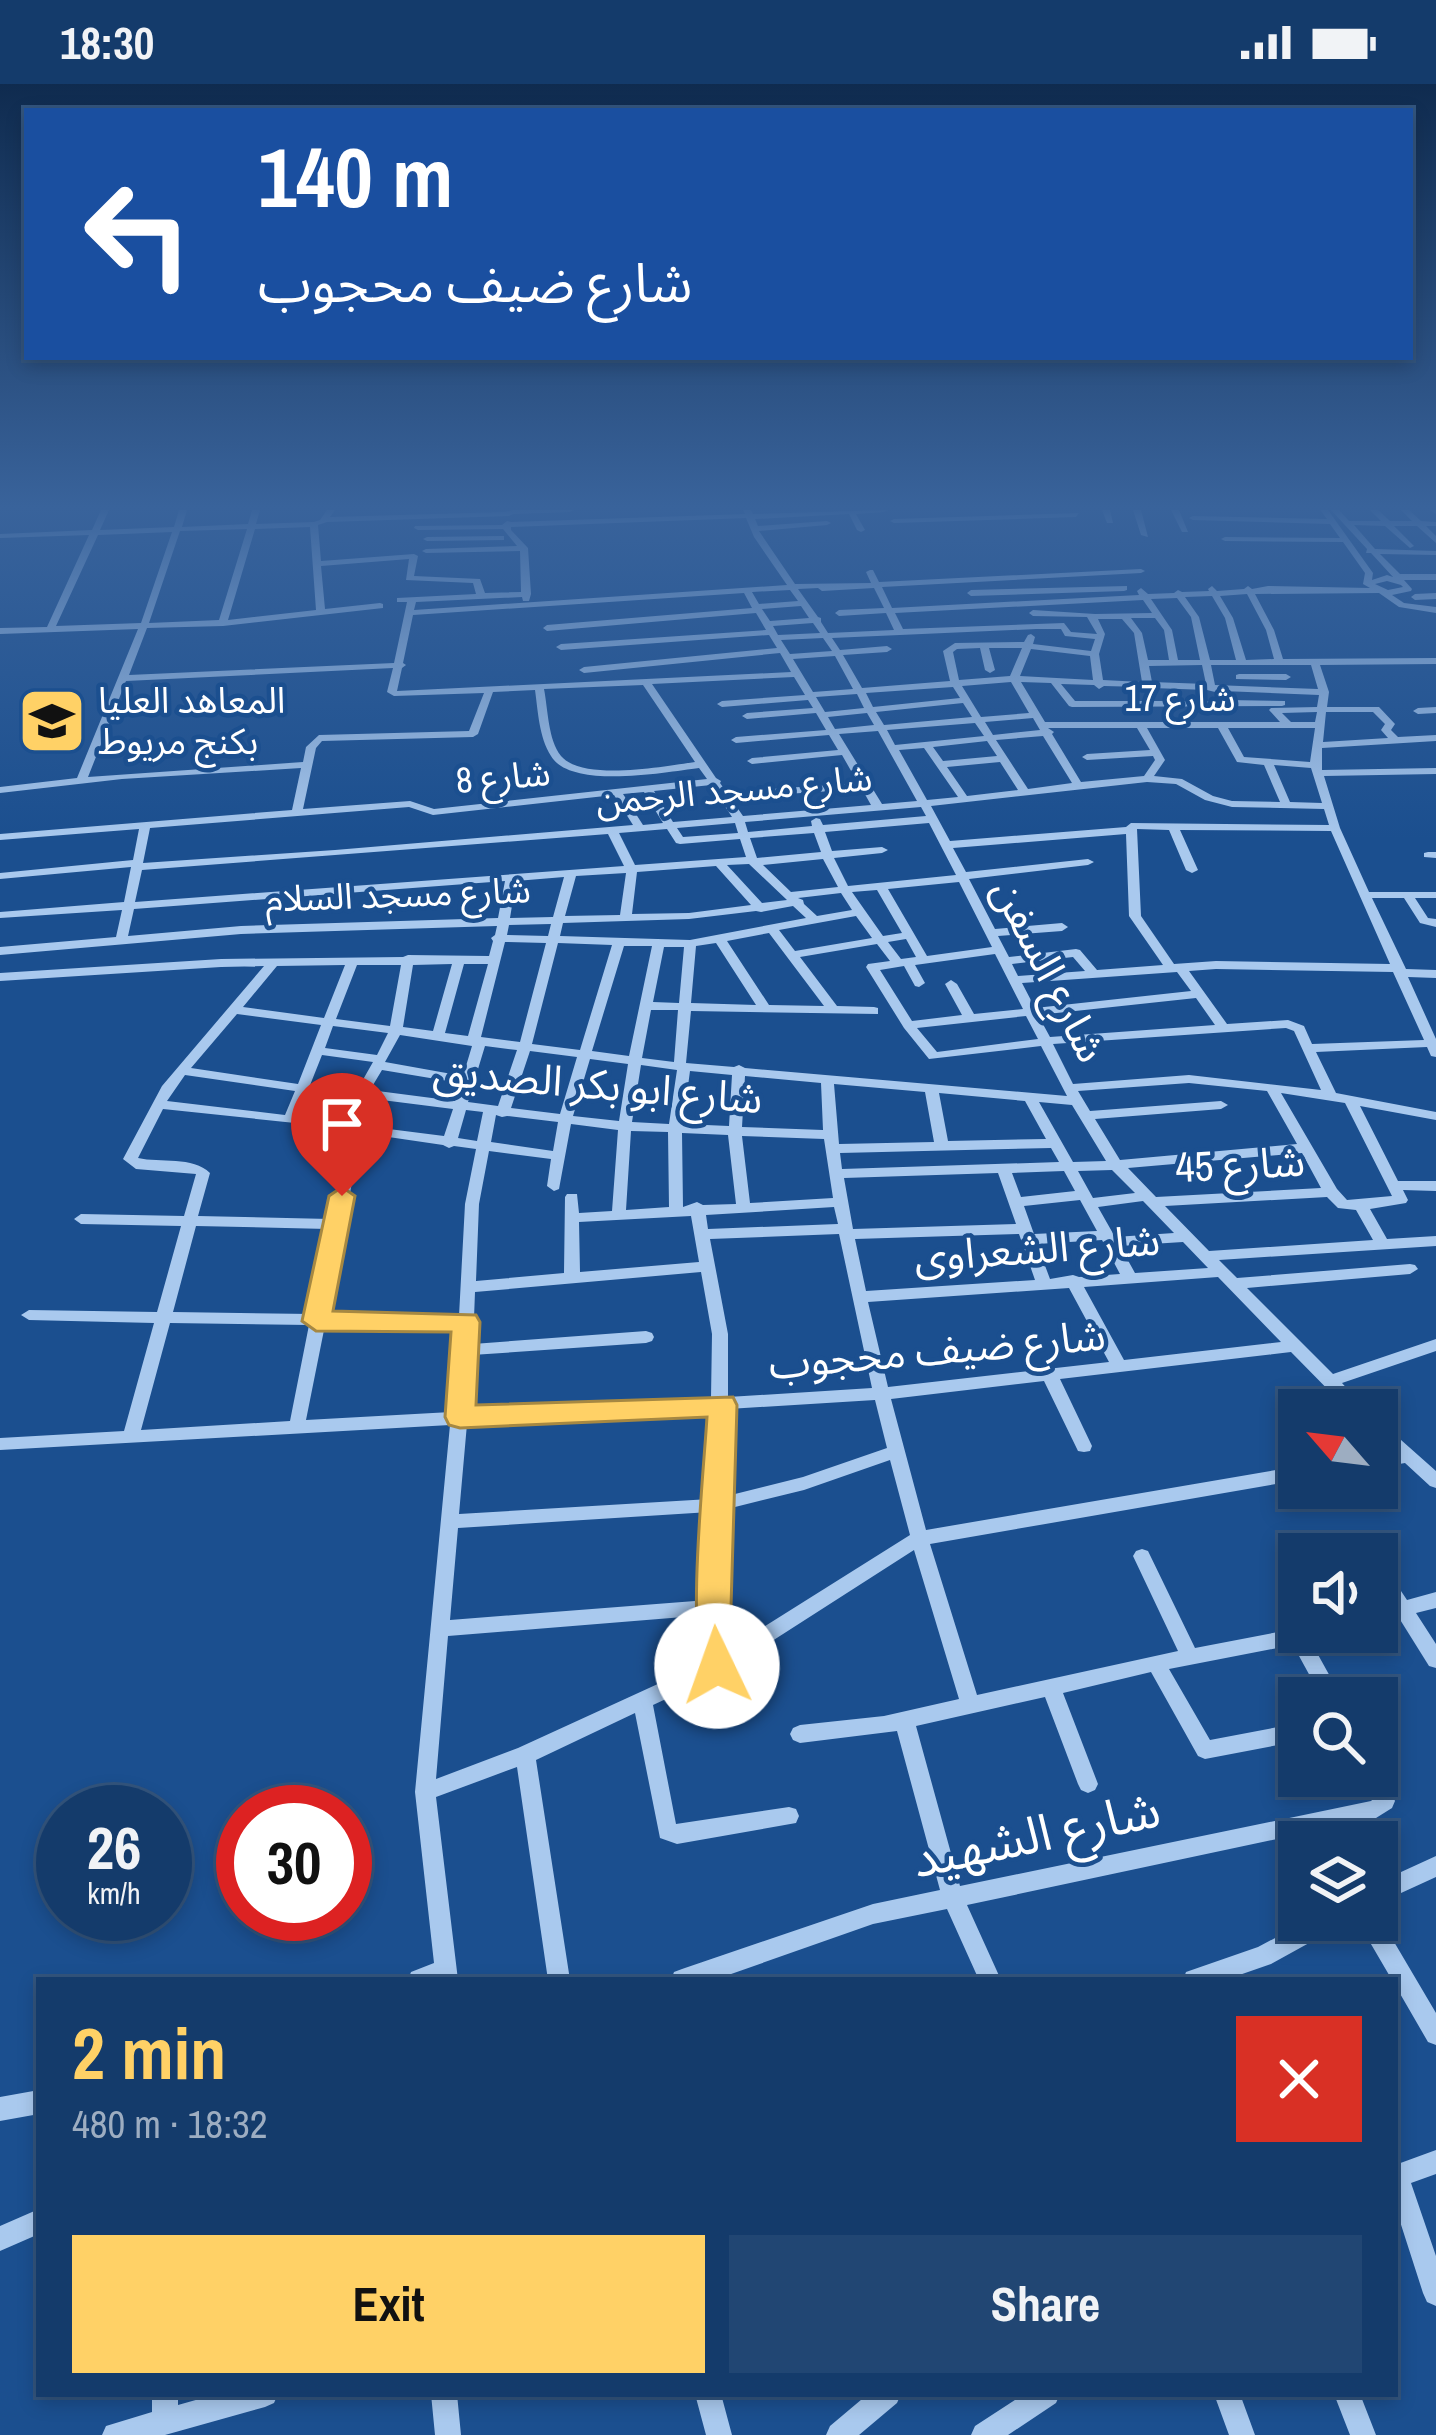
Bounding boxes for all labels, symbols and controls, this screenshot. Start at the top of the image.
text: 18:30 [60,12,154,73]
text: 140 m [258,120,453,233]
icon: left [60,156,216,312]
text: شارع ضيف محجوب [258,246,692,319]
street label: شارع 17 [1124,674,1236,725]
place label: المعاهد العليا بكنج مريوط [98,676,285,768]
school or university icon: المعاهد العليا بكنج مريوط [17,686,87,756]
street label: شارع 8 [454,748,553,807]
street label: شارع مسجد الرحمن [594,753,874,828]
street label: شارع مسجد السلام [264,865,532,927]
street label: شارع السفن [976,868,1120,1073]
street label: شارع ابو بكر الصديق [431,1042,765,1130]
pin [291,1073,393,1196]
icon: arrive [309,1091,375,1157]
street label: شارع 45 [1174,1133,1306,1199]
street label: شارع الشعراوى [912,1211,1162,1289]
street label: شارع ضيف محجوب [766,1306,1108,1396]
north arrow [1278,1389,1398,1509]
map controls [1278,1389,1398,1941]
button: sound [1278,1533,1398,1653]
position arrow [654,1603,780,1729]
button: search [1278,1677,1398,1797]
street label: شارع الشهيد [906,1774,1167,1897]
speed limit sign: 30 [216,1785,372,1941]
text: 26 [87,1807,141,1888]
button: layers [1278,1821,1398,1941]
text: km/h [87,1873,141,1913]
text: 2 min [72,2004,226,2101]
button: close [1236,2016,1362,2142]
text: 480 m · 18:32 [72,2098,268,2150]
button: Exit [72,2235,705,2373]
button: Share [729,2235,1362,2373]

